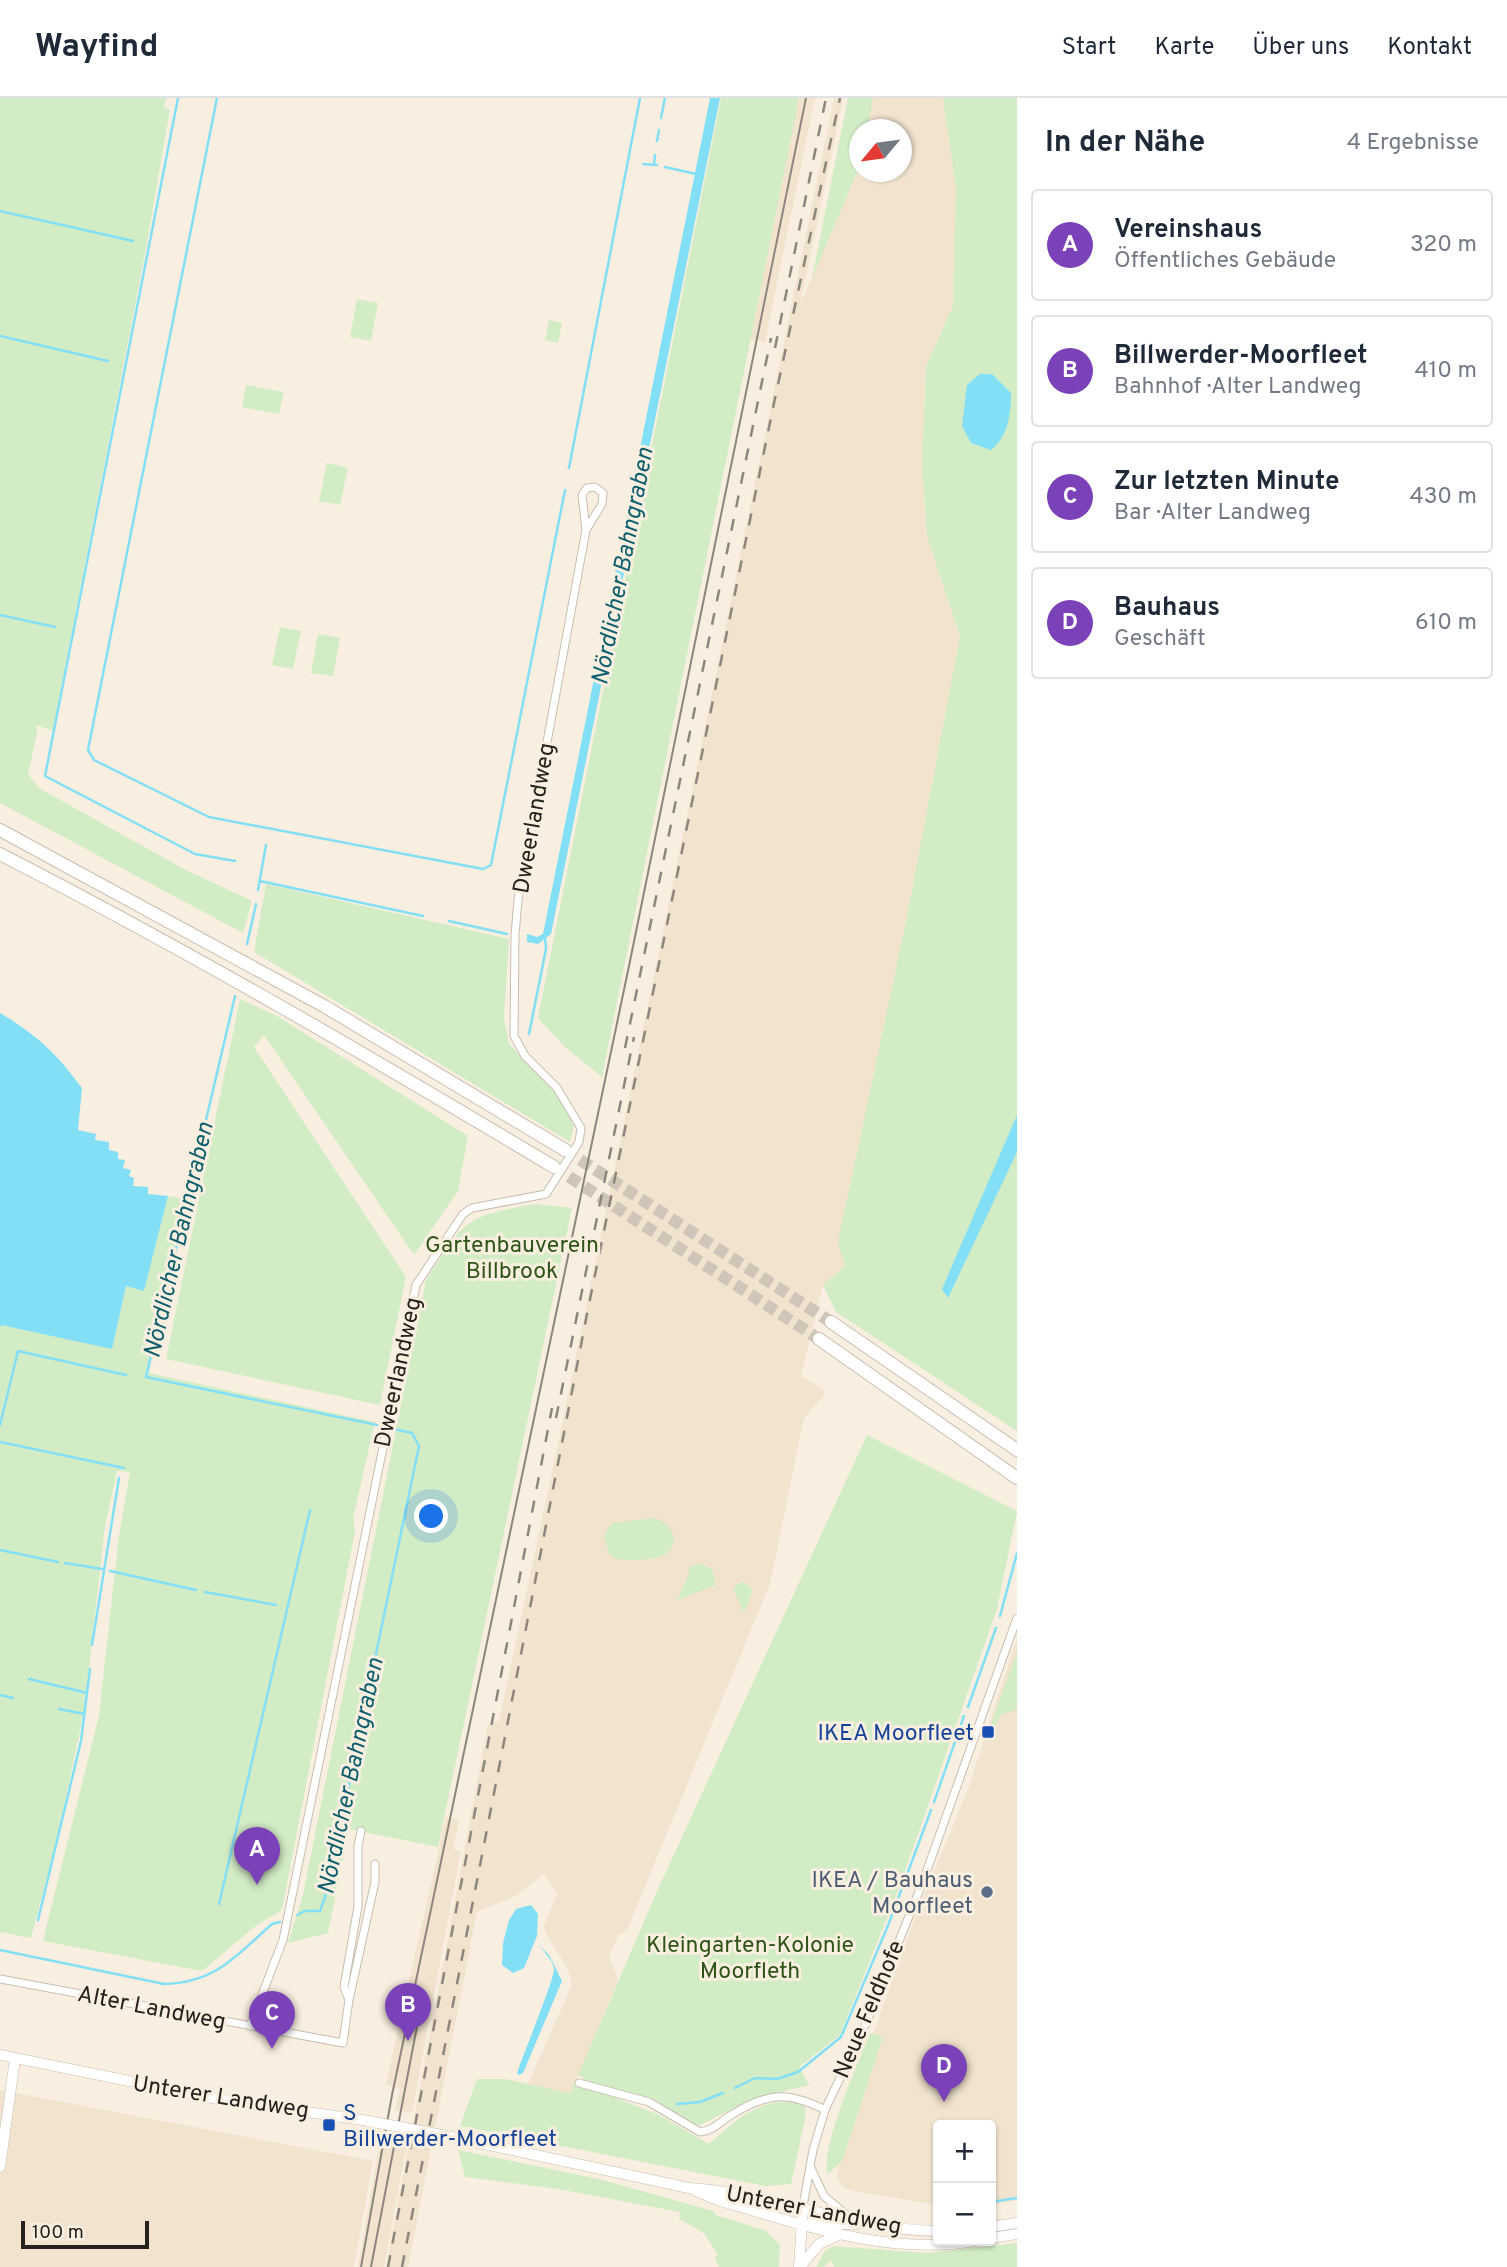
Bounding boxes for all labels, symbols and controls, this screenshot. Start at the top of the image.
text: Wayfind [35,27,158,69]
text: Start [1062,33,1116,63]
text: Karte [1154,33,1214,63]
text: Über uns [1252,33,1349,63]
text: Kontakt [1387,33,1472,63]
north arrow [849,119,912,182]
text: In der Nähe [1045,125,1205,162]
text: 4 Ergebnisse [1347,129,1479,158]
text: Vereinshaus [1114,214,1262,247]
text: A [1062,231,1078,260]
text: 320 m [1410,231,1477,260]
text: Öffentliches Gebäude [1114,247,1336,276]
text: Billwerder-Moorfleet [1114,340,1367,373]
text: B [1062,357,1078,386]
text: 410 m [1414,357,1477,386]
text: Bahnhof · Alter Landweg [1114,373,1362,402]
water label: Nördlicher Bahngraben [586,445,662,688]
text: Zur letzten Minute [1114,466,1340,499]
text: C [1063,483,1077,512]
text: 430 m [1409,483,1477,512]
text: Bar · Alter Landweg [1114,499,1311,528]
text: Bauhaus [1114,592,1220,625]
text: D [1062,609,1078,638]
text: 610 m [1415,609,1477,638]
text: Geschäft [1114,625,1206,654]
street label: Dweerlandweg [508,741,563,896]
water label: Nördlicher Bahngraben [138,1120,222,1361]
park label: Gartenbauverein Billbrook [425,1232,599,1287]
street label: Dweerlandweg [369,1295,429,1450]
your location [414,1499,448,1533]
water label: Nördlicher Bahngraben [312,1655,392,1897]
place label: IKEA Moorfleet [818,1720,974,1749]
marker: IKEA Moorfleet [980,1724,996,1740]
pin: A [234,1827,280,1885]
place label: IKEA / Bauhaus Moorfleet [812,1867,973,1922]
marker: IKEA / Bauhaus Moorfleet [979,1884,995,1900]
park label: Kleingarten-Kolonie Moorfleth [646,1932,854,1987]
street label: Neue Feldhofe [828,1937,912,2083]
street label: Alter Landweg [75,1981,228,2038]
pin: B [385,1983,431,2041]
pin: C [249,1991,295,2049]
pin: D [921,2044,967,2102]
street label: Unterer Landweg [130,2070,311,2127]
place label: S Billwerder-Moorfleet [343,2100,557,2155]
marker: S Billwerder-Moorfleet [321,2117,337,2133]
map controls [933,2120,996,2246]
button: + [933,2120,996,2183]
street label: Unterer Landweg [723,2180,904,2243]
button: − [933,2183,996,2246]
scale bar [21,2218,149,2250]
text: 100 m [32,2221,84,2245]

